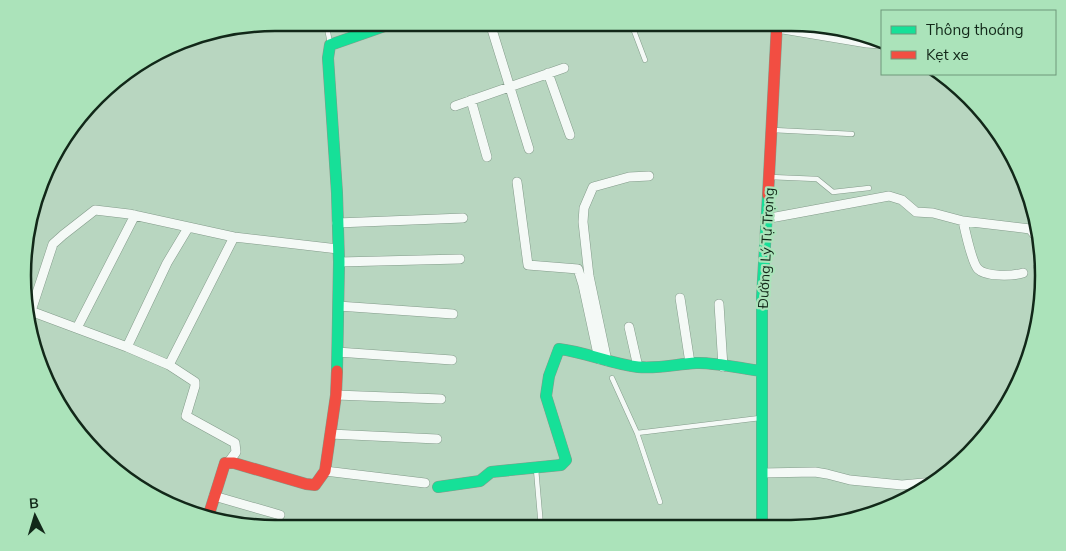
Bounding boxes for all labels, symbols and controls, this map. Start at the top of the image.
legend [881,10,1056,75]
text: Thông thoáng [926,20,1024,39]
text: Kẹt xe [926,45,969,64]
street label: Đường Lý Tự Trọng [754,187,778,309]
north arrow [10,491,60,541]
text: B [28,494,40,512]

